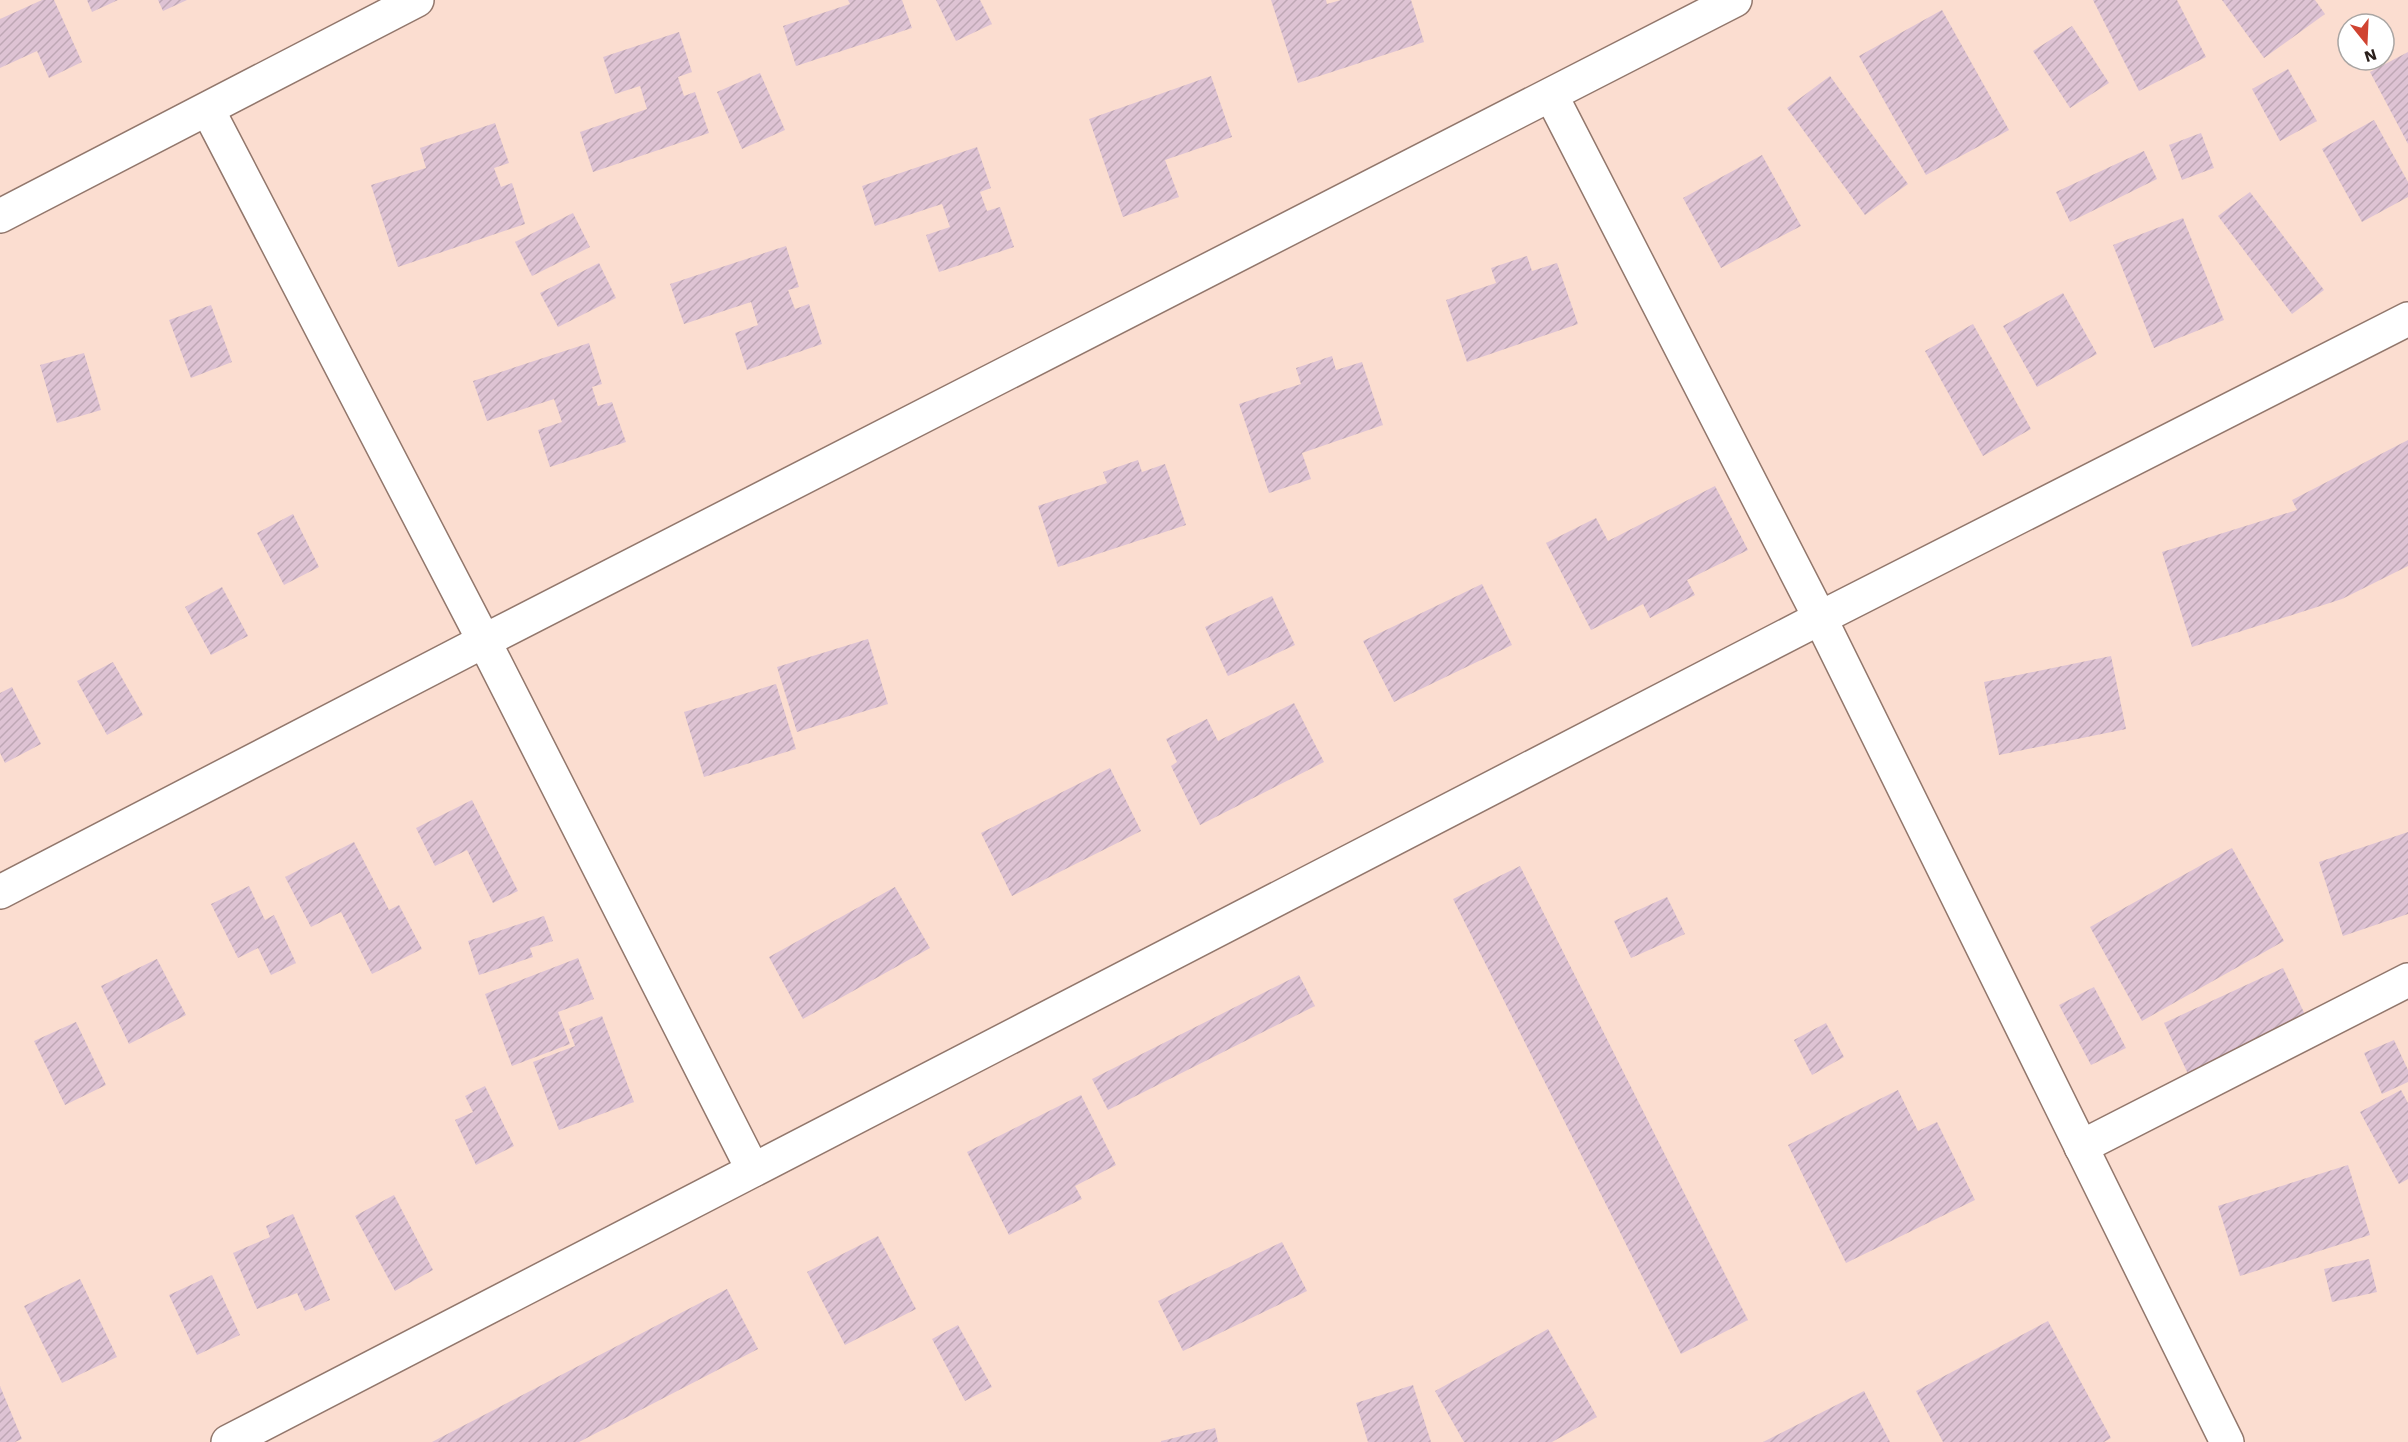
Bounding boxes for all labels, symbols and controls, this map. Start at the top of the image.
north arrow [2336,12,2396,72]
text: N [2362,45,2379,67]

